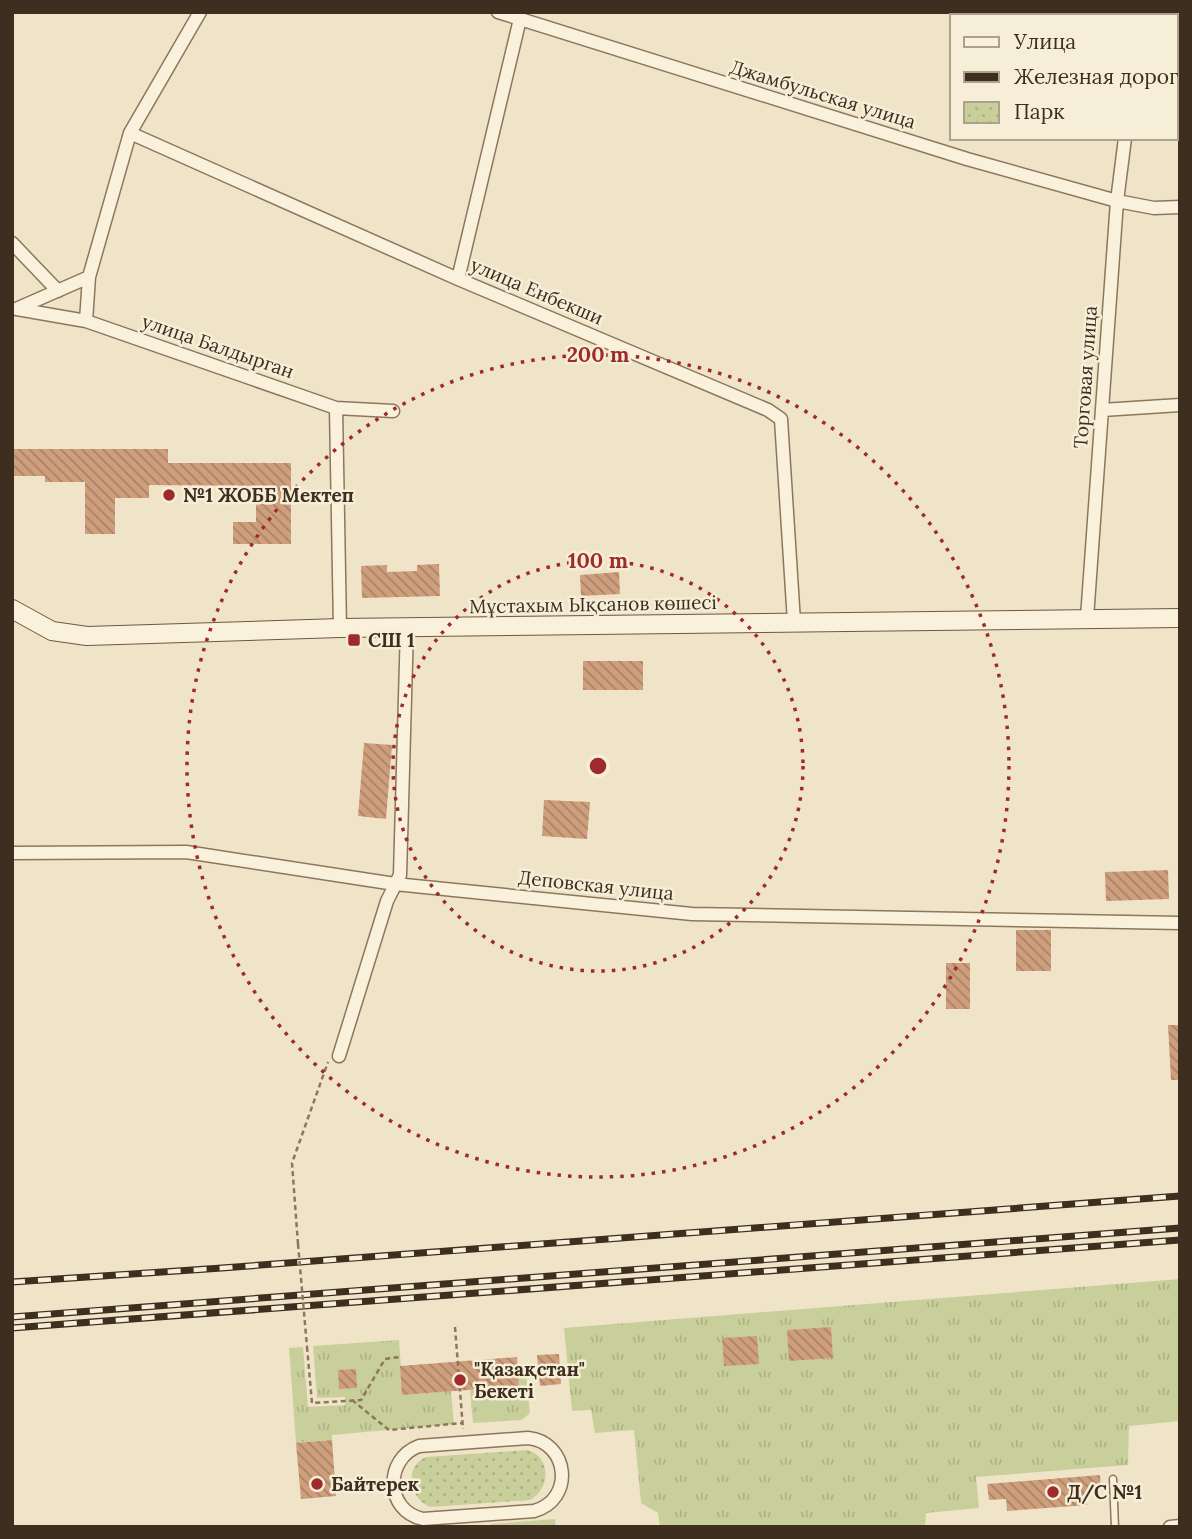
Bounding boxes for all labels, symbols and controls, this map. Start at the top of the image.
legend [950,14,1178,140]
text: Улица [1013,28,1076,55]
street label: Джамбульская улица [727,54,919,134]
text: Железная дорога [1014,63,1189,90]
text: Парк [1014,98,1065,125]
street label: улица Енбекши [467,252,607,330]
street label: Торговая улица [1068,305,1102,449]
street label: улица Балдырган [139,309,297,383]
text: 200 m [567,341,629,368]
place label: №1 ЖОББ Мектеп [183,483,354,507]
marker: №1 ЖОББ Мектеп [161,487,177,503]
text: 100 m [568,547,628,574]
street label: Мұстахым Ықсанов көшесі [469,590,717,618]
place label: СШ 1 [368,628,415,652]
marker: СШ 1 [346,632,362,648]
centre of rings [586,754,610,778]
street label: Деповская улица [517,865,675,905]
place label: "Қазақстан" Бекеті [474,1357,585,1403]
marker: "Қазақстан" Бекеті [452,1372,468,1388]
place label: Байтерек [331,1472,419,1496]
marker: Байтерек [309,1476,325,1492]
place label: Д/С №1 [1067,1480,1142,1505]
marker: Д/С №1 [1045,1484,1061,1500]

